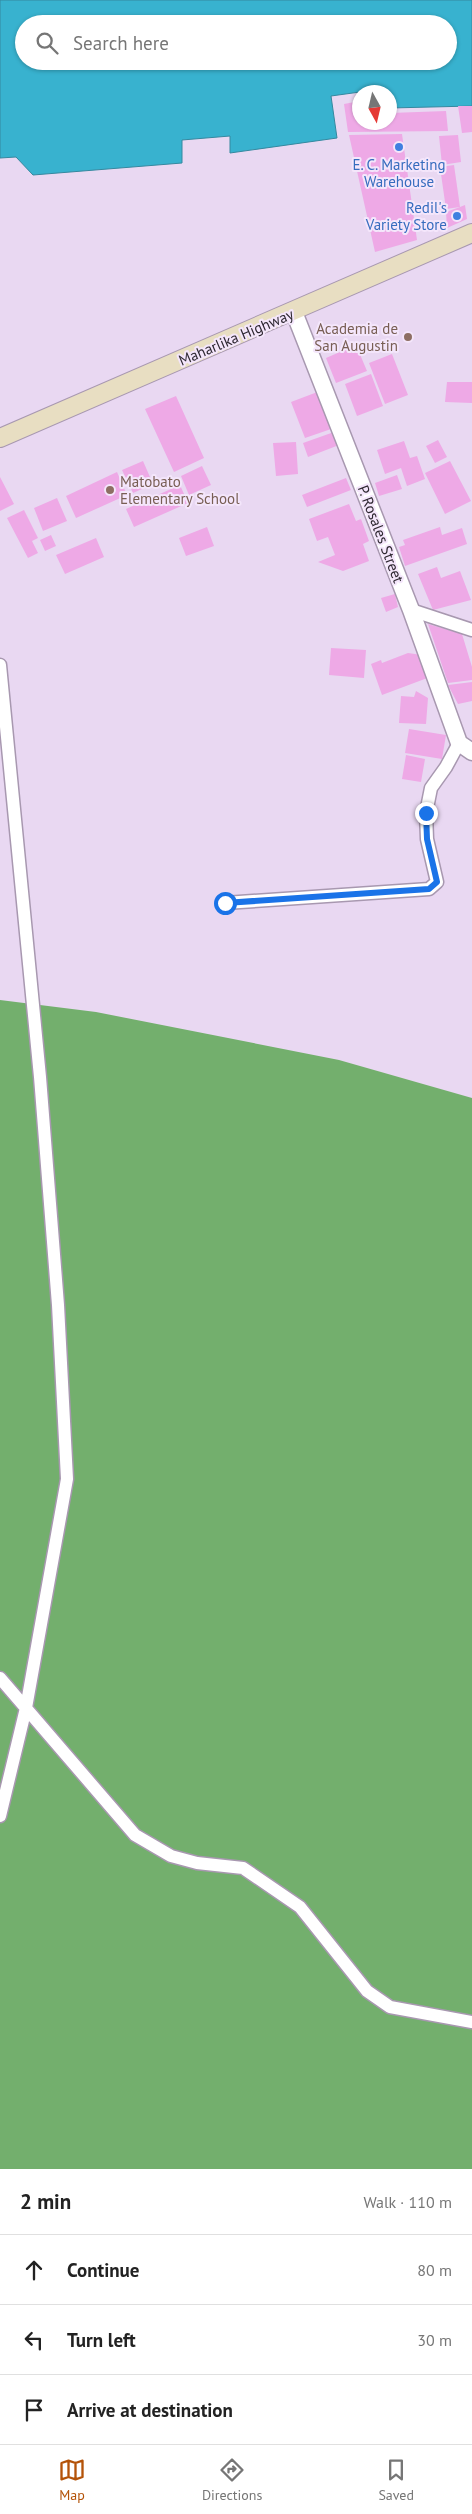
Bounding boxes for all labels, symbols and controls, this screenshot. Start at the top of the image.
search box [15,15,457,70]
icon: search [33,29,61,57]
text: Search here [73,31,169,55]
north arrow [352,85,397,130]
marker: E. C. Marketing Warehouse [393,141,405,153]
place label: E. C. Marketing Warehouse [352,155,446,191]
place label: Redil's Variety Store [365,198,447,234]
marker: Redil's Variety Store [451,210,463,222]
street label: Maharlika Highway [176,304,296,370]
place label: Academia de San Augustin [314,319,398,355]
marker: Academia de San Augustin [402,331,414,343]
place label: Matobato Elementary School [120,472,240,508]
street label: P. Rosales Street [354,482,408,586]
marker: Matobato Elementary School [104,484,116,496]
route end [415,802,438,825]
route start [214,892,237,915]
text: 2 min [20,2188,71,2215]
text: Walk · 110 m [363,2192,452,2212]
icon: ahead [20,2256,48,2284]
text: Continue [67,2258,139,2282]
text: 80 m [417,2260,452,2280]
icon: left [20,2326,48,2354]
text: Turn left [67,2328,136,2352]
text: 30 m [417,2330,452,2350]
icon: arrive [20,2396,48,2424]
text: Arrive at destination [67,2398,233,2422]
tab: Map [58,2456,86,2504]
tab: Directions [202,2456,262,2504]
tab: Saved [378,2456,414,2504]

